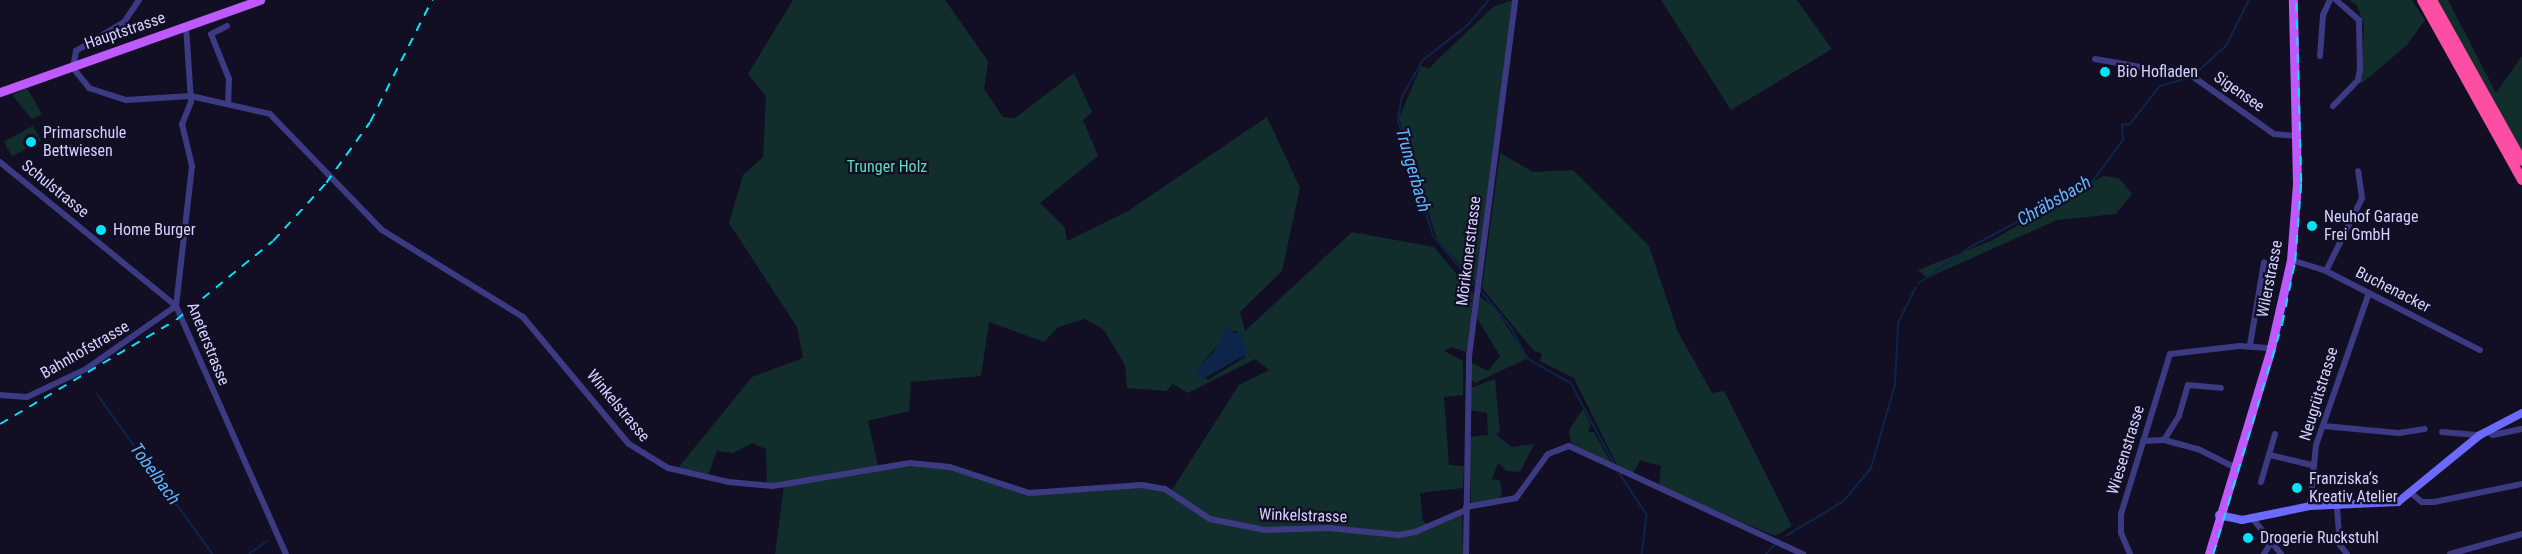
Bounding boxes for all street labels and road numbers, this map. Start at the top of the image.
street label: Hauptstrasse [82,8,168,54]
street label: Sigensee [2210,68,2268,116]
street label: Schulstrasse [17,156,93,222]
street label: Mörikonerstrasse [1453,195,1485,307]
street label: Wilerstrasse [2253,239,2287,319]
street label: Buchenacker [2352,263,2434,317]
street label: Aneterstrasse [183,300,233,388]
street label: Bahnhofstrasse [37,317,133,383]
street label: Neugrütstrasse [2296,345,2342,443]
street label: Winkelstrasse [582,366,654,446]
street label: Wiesenstrasse [2103,403,2149,497]
street label: Winkelstrasse [1259,505,1347,527]

